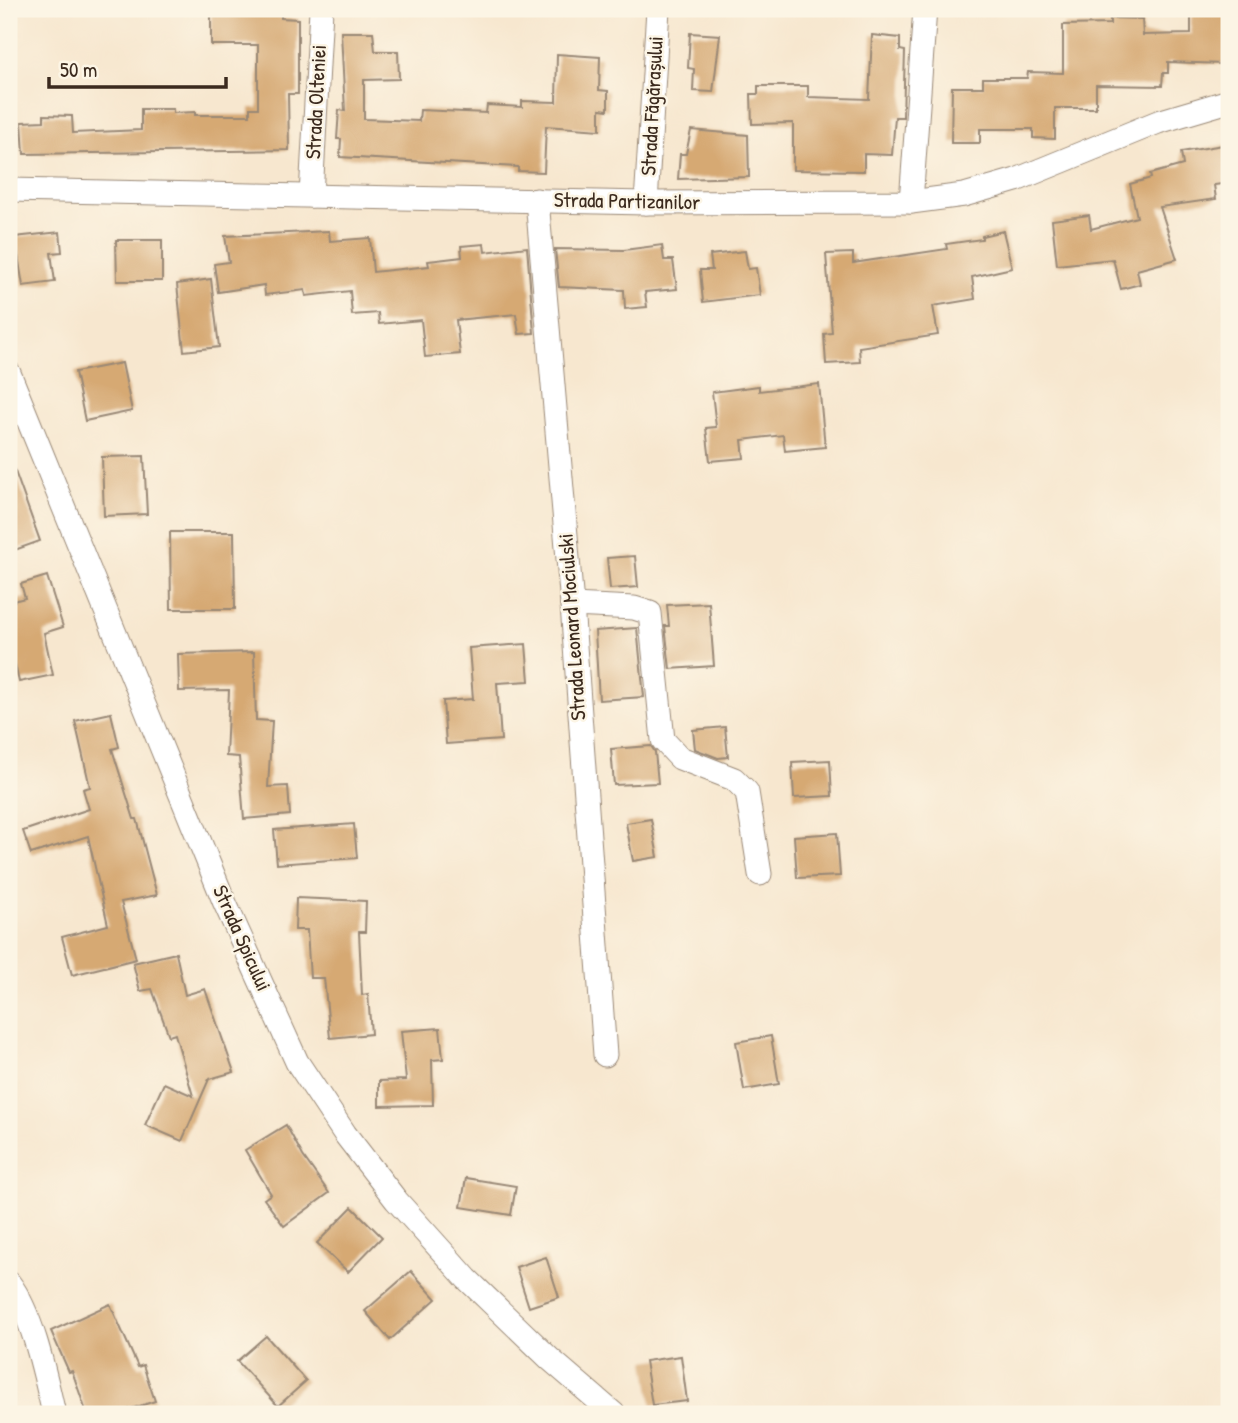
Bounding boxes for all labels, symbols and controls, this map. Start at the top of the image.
street label: Strada Făgărașului [633,36,670,176]
street label: Strada Olteniei [298,44,333,160]
scale bar [49,46,226,90]
text: 50 m [60,55,97,84]
street label: Strada Partizanilor [554,185,700,216]
street label: Strada Leonard Mociulski [551,533,592,721]
street label: Strada Spicului [206,880,279,995]

